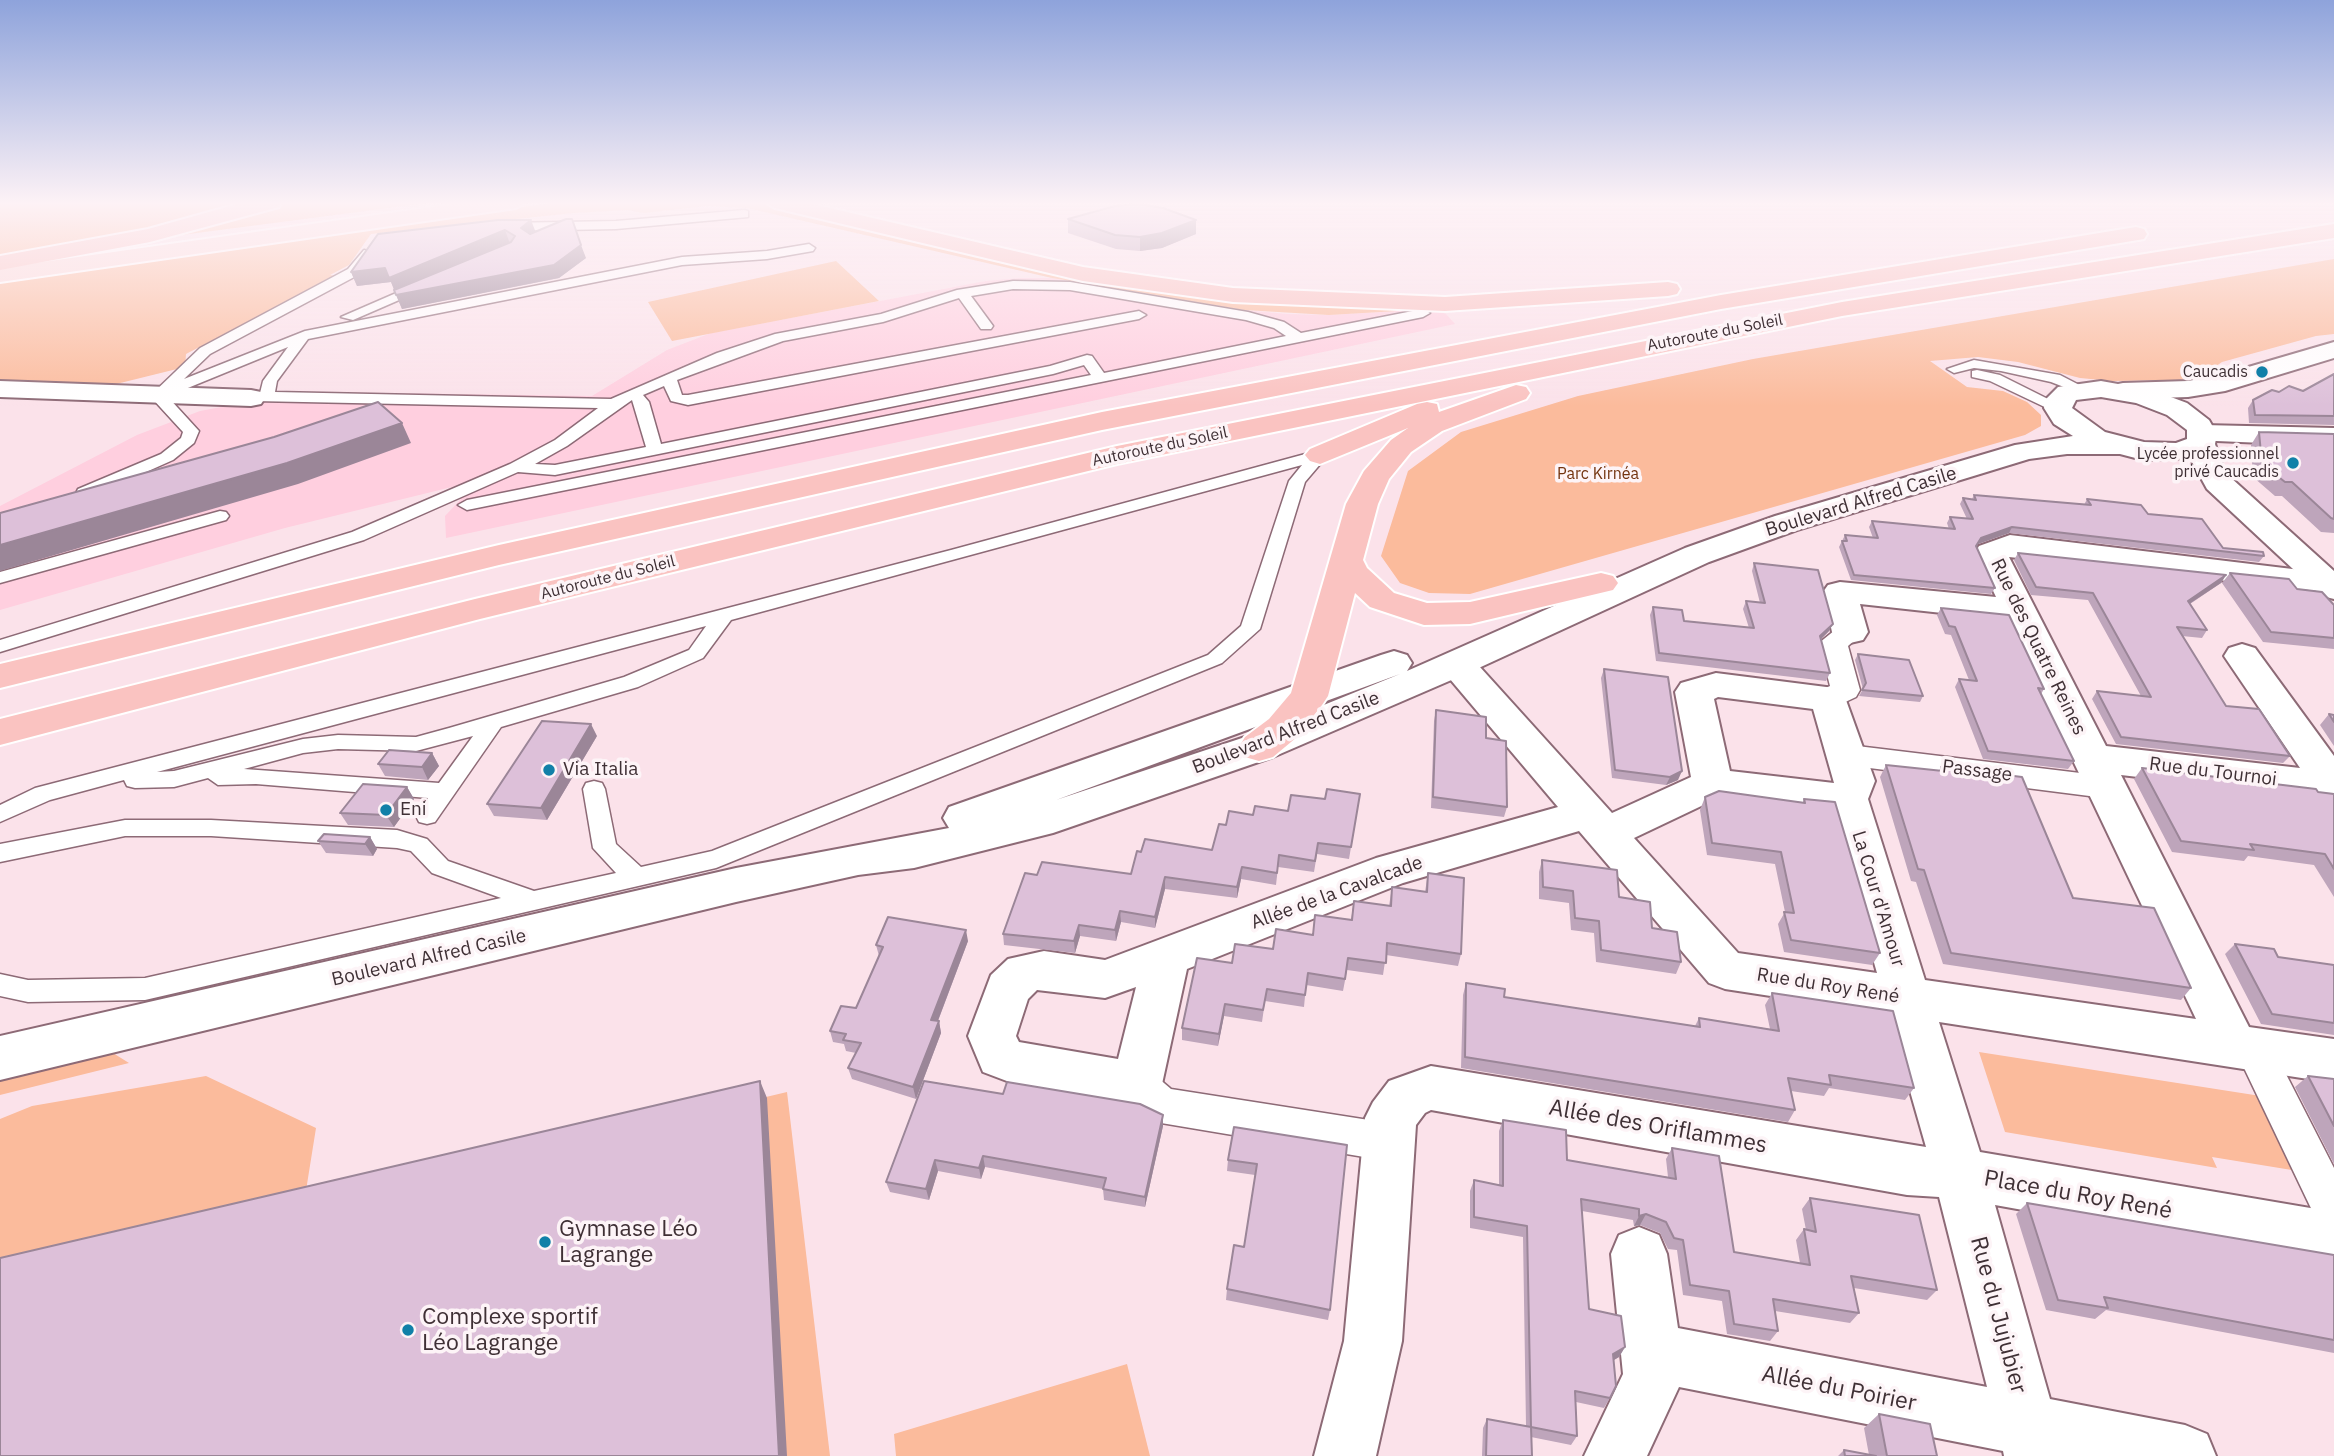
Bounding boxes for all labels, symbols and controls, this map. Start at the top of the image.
street label: Autoroute du Soleil [1646,310,1784,356]
place label: Caucadis [2183,362,2248,382]
marker: Caucadis [2254,364,2270,380]
street label: Autoroute du Soleil [1091,423,1229,471]
place label: Lycée professionnel privé Caucadis [2137,444,2279,482]
marker: Lycée professionnel privé Caucadis [2285,455,2301,471]
street label: Boulevard Alfred Casile [1763,462,1959,542]
park label: Parc Kirnéa [1557,464,1639,484]
street label: Autoroute du Soleil [539,552,677,604]
street label: Rue des Quatre Reines [1985,555,2091,739]
street label: Boulevard Alfred Casile [1189,687,1383,779]
street label: Rue du Tournoi [2148,753,2278,791]
street label: Passage [1941,755,2013,787]
place label: Via Italia [563,759,638,781]
marker: Via Italia [541,762,557,778]
place label: Eni [400,799,427,821]
marker: Eni [378,802,394,818]
street label: La Cour d'Amour [1847,828,1909,970]
street label: Allée de la Cavalcade [1248,851,1426,935]
street label: Boulevard Alfred Casile [330,925,528,991]
street label: Rue du Roy René [1755,963,1901,1009]
street label: Allée des Oriflammes [1547,1094,1769,1160]
street label: Place du Roy René [1982,1165,2174,1225]
place label: Gymnase Léo Lagrange [559,1215,698,1269]
street label: Rue du Jujubier [1964,1233,2032,1397]
marker: Gymnase Léo Lagrange [537,1234,553,1250]
place label: Complexe sportif Léo Lagrange [422,1303,598,1357]
marker: Complexe sportif Léo Lagrange [400,1322,416,1338]
street label: Allée du Poirier [1759,1360,1919,1418]

